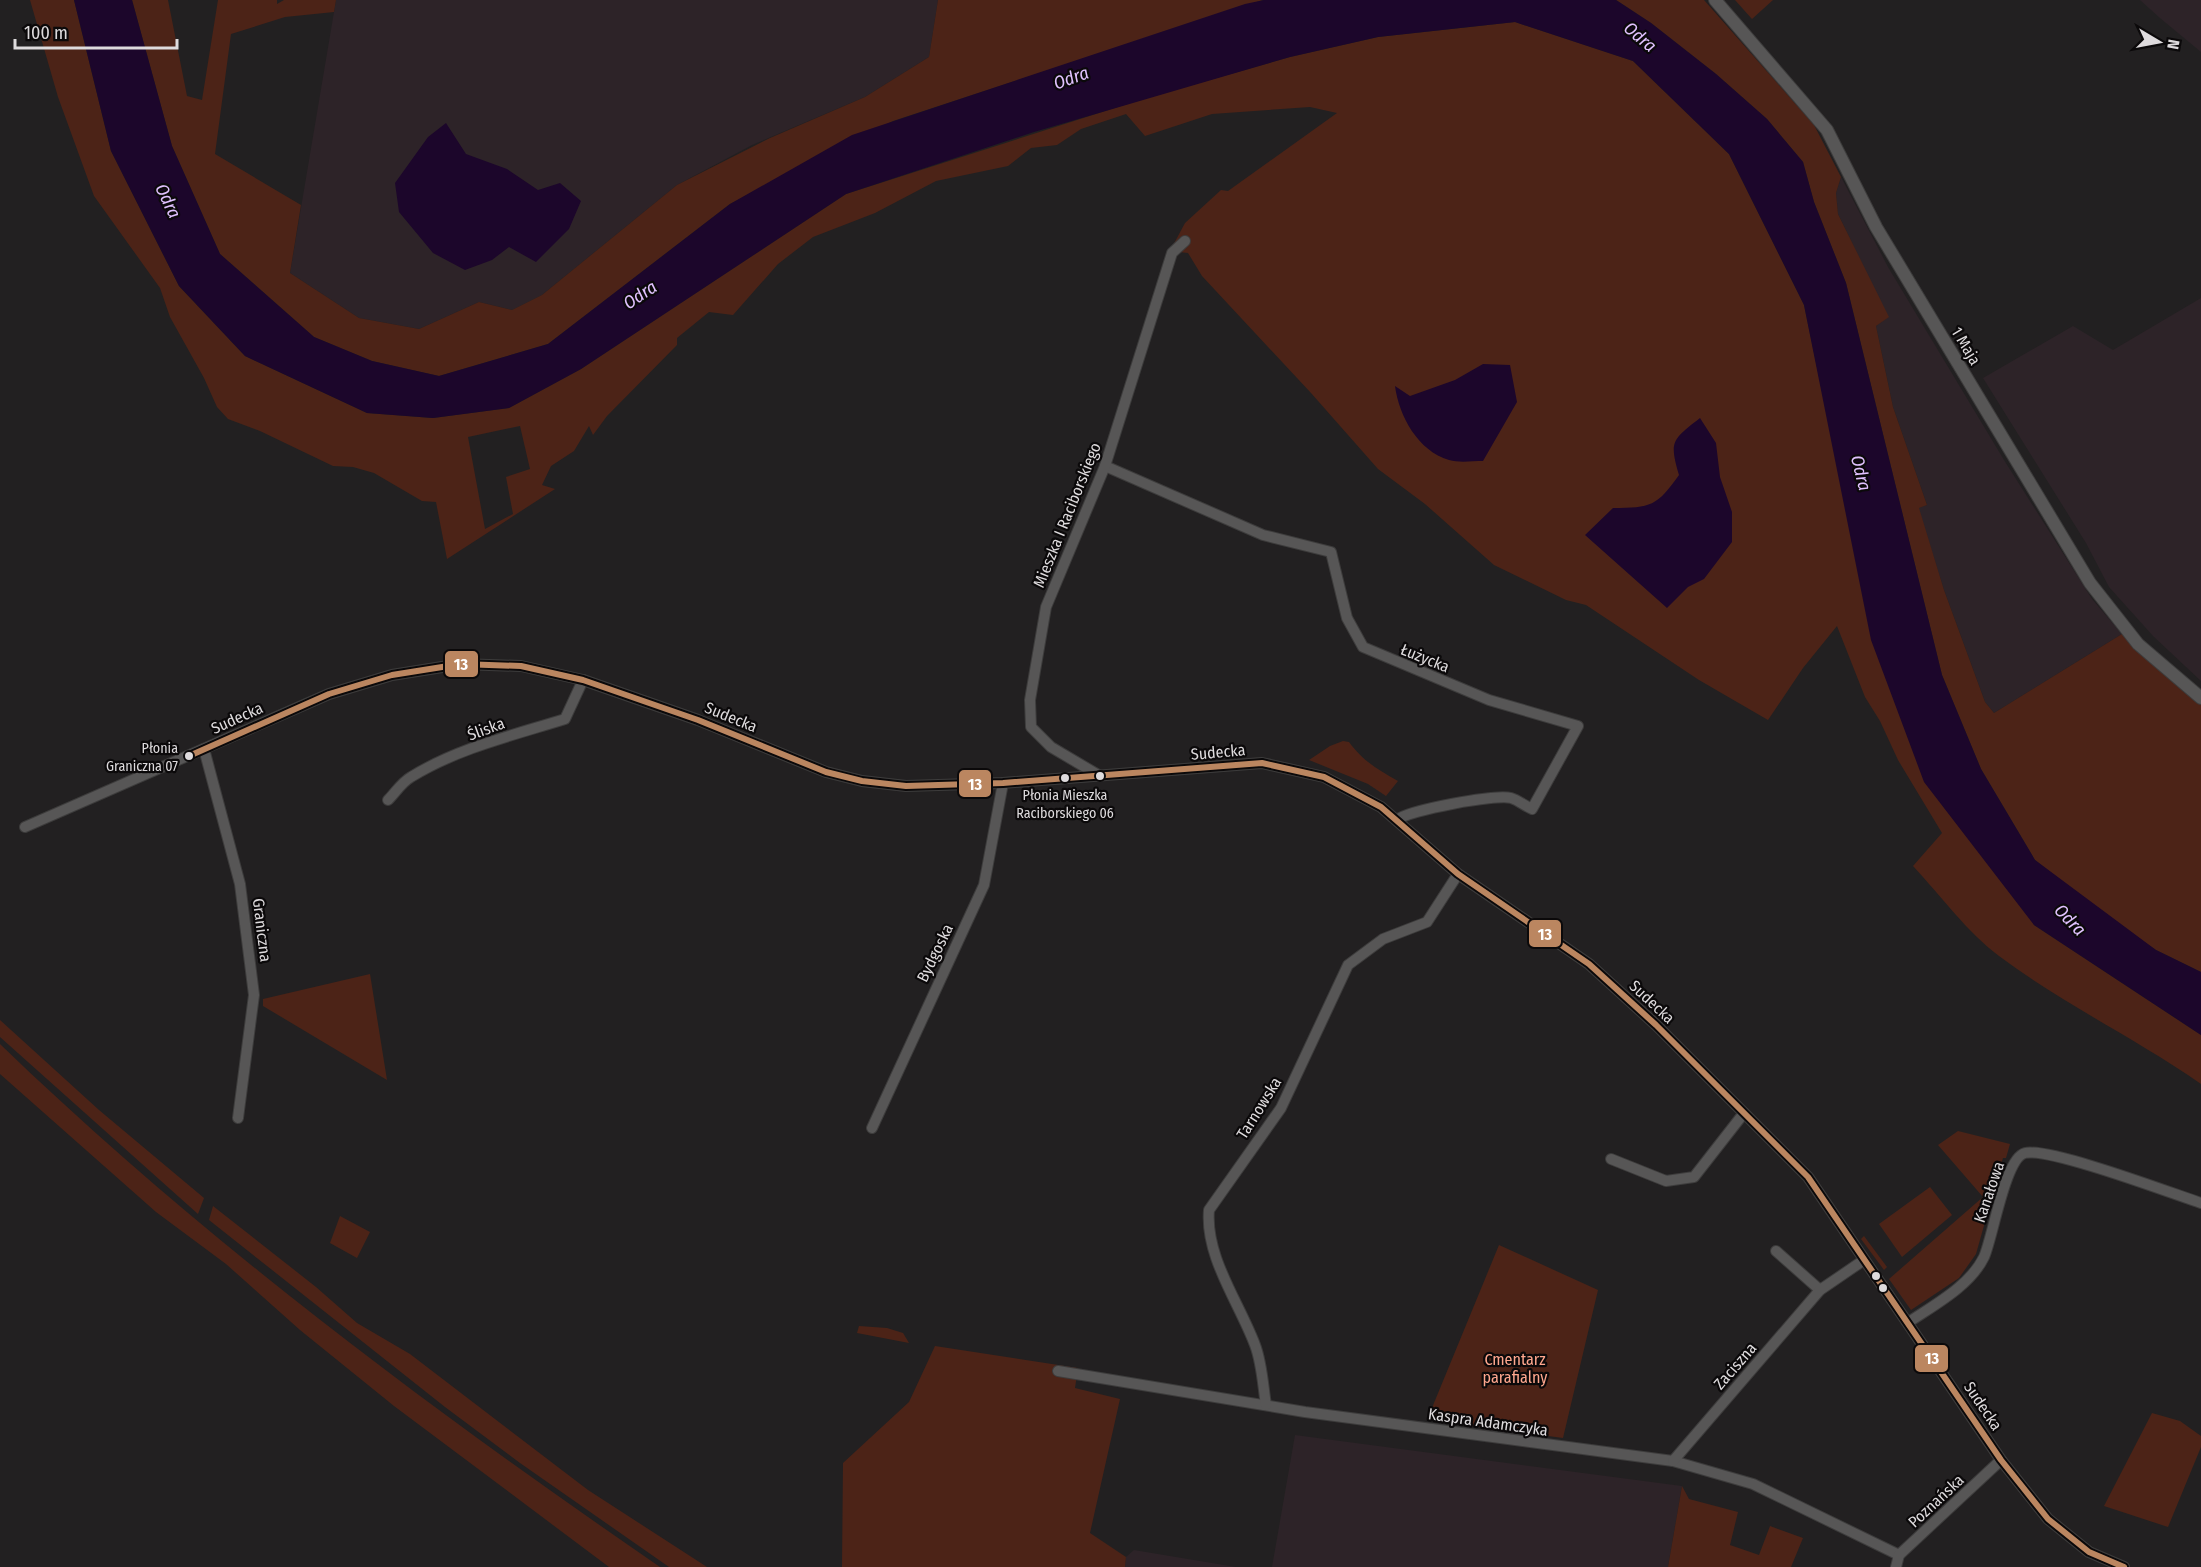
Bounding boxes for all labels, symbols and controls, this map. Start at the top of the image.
scale bar [15,12,177,50]
north arrow [2129,12,2189,72]
water label: Odra [1619,17,1661,57]
text: 100 m [24,22,68,44]
text: N [2163,38,2183,51]
water label: Odra [1050,62,1092,94]
water label: Odra [150,180,186,222]
water label: Odra [619,276,661,314]
street label: 1 Maja [1947,324,1985,369]
street label: Mieszka I Raciborskiego [1029,440,1105,590]
water label: Odra [1846,453,1876,493]
street label: Łużycka [1398,640,1452,676]
line badge: 13 [444,650,479,678]
text: 13 [454,655,469,674]
street label: Sudecka [208,698,266,738]
street label: Sudecka [702,698,760,736]
street label: Śliska [465,714,507,744]
place label: Płonia Graniczna 07 [106,740,178,775]
street label: Sudecka [1190,740,1246,764]
marker: Płonia Graniczna 07 [183,750,195,762]
line badge: 13 [958,769,992,798]
unlabelled marker [1094,770,1106,782]
marker: Płonia Mieszka Raciborskiego 06 [1059,772,1071,784]
text: 13 [968,775,983,794]
place label: Płonia Mieszka Raciborskiego 06 [1016,787,1114,822]
street label: Graniczna [249,897,275,963]
water label: Odra [2050,899,2090,941]
line badge: 13 [1528,919,1562,948]
street label: Bydgoska [913,921,957,985]
text: 13 [1538,925,1553,944]
street label: Sudecka [1626,976,1679,1028]
street label: Tarnowska [1233,1073,1285,1142]
street label: Kanałowa [1970,1159,2008,1225]
unlabelled marker [1870,1270,1882,1282]
unlabelled marker [1877,1282,1889,1294]
street label: Zaciszna [1710,1339,1760,1393]
line badge: 13 [1914,1344,1949,1373]
text: 13 [1925,1349,1940,1368]
park label: Cmentarz parafialny [1483,1350,1548,1387]
street label: Sudecka [1960,1378,2006,1434]
street label: Kaspra Adamczyka [1427,1404,1549,1440]
street label: Poznańska [1904,1470,1968,1532]

